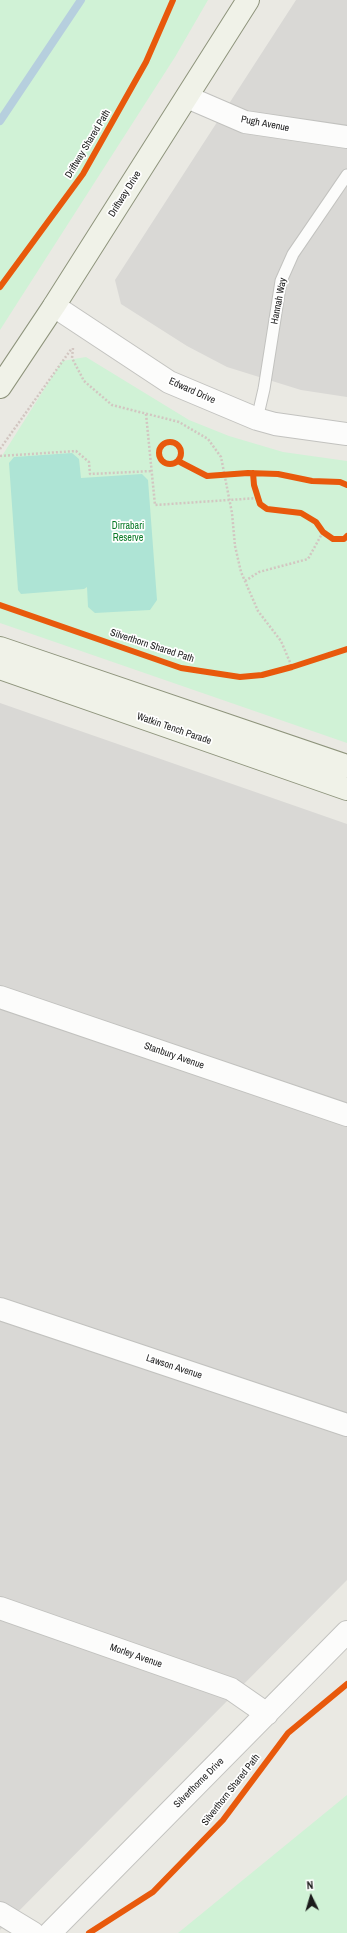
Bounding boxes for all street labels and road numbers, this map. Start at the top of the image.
street label: Driftway Shared Path [63,108,113,180]
street label: Pugh Avenue [240,113,290,135]
street label: Driftway Drive [106,169,144,219]
street label: Hannah Way [269,277,289,325]
street label: Edward Drive [167,375,217,407]
street label: Silverthorn Shared Path [109,627,195,665]
street label: Watkin Tench Parade [135,711,213,747]
street label: Stanbury Avenue [142,1040,206,1072]
street label: Lawson Avenue [144,1352,204,1382]
street label: Morley Avenue [108,1641,164,1671]
street label: Silverthorn Shared Path [199,1752,263,1828]
street label: Silverthorne Drive [171,1755,227,1811]

